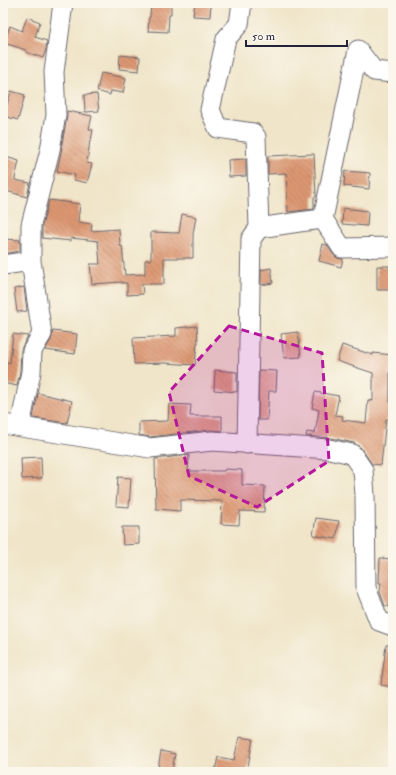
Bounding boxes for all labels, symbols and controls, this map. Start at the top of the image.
scale bar [246,22,347,48]
text: 50 m [252,29,276,44]

